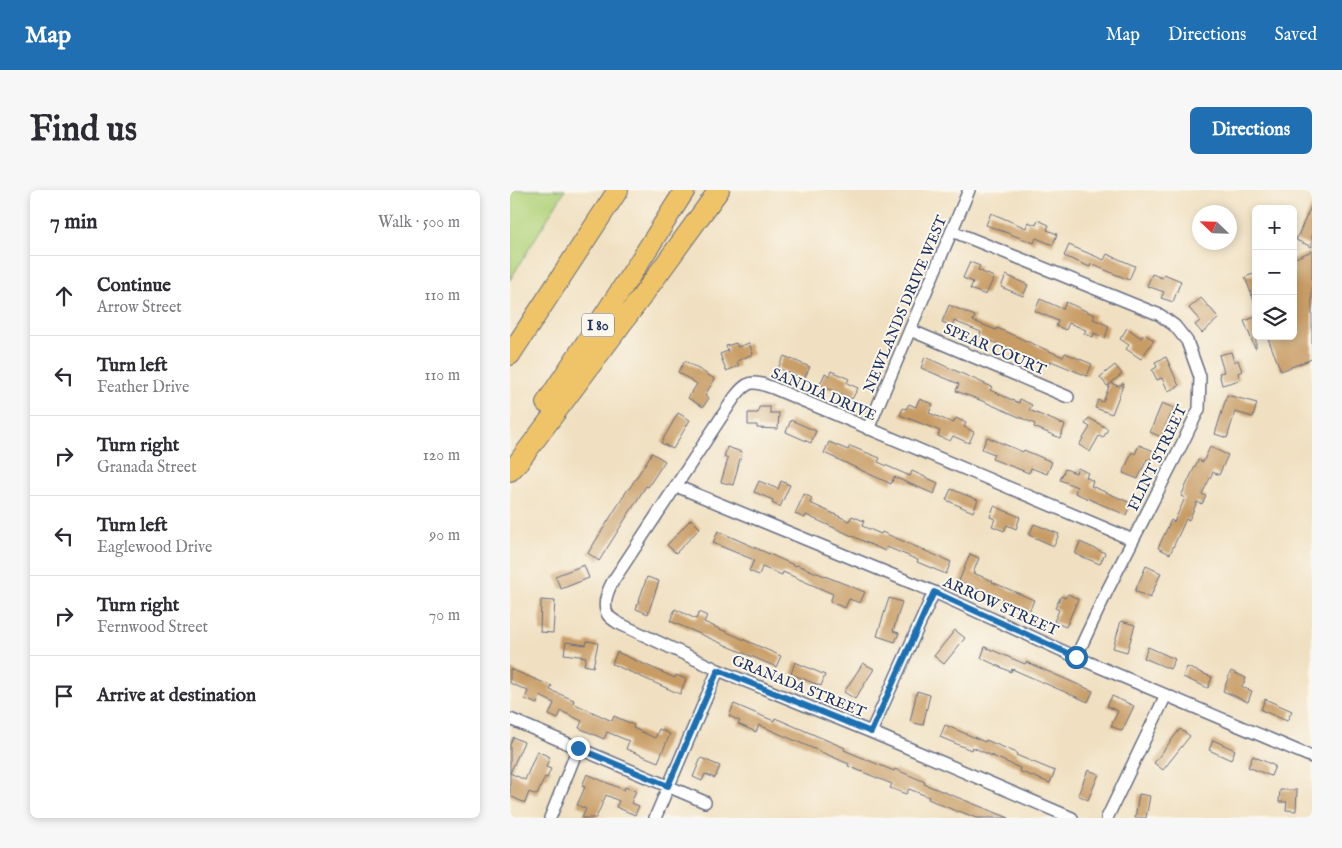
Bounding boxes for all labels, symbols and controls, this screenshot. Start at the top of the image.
text: Map [25,20,71,51]
text: Map [1106,24,1140,47]
text: Directions [1168,24,1246,47]
text: Saved [1274,24,1317,47]
button: Directions [1190,107,1312,154]
text: Find us [30,108,137,153]
north arrow [1192,205,1237,250]
map controls [1252,205,1297,340]
button: + [1252,205,1297,250]
text: 7 min [50,209,97,236]
text: Walk · 500 m [378,213,460,233]
street label: NEWLANDS DRIVE WEST [859,213,952,396]
button: − [1252,250,1297,295]
text: Continue [97,274,171,298]
icon: ahead [50,282,78,310]
text: 110 m [424,286,460,306]
button: layers [1252,295,1297,340]
text: Arrow Street [97,298,182,318]
road number: I 80 [582,314,614,336]
street label: SPEAR COURT [941,319,1049,380]
text: Turn left [97,354,168,378]
icon: left [50,362,78,390]
street label: SANDIA DRIVE [768,364,879,425]
text: 110 m [424,366,460,386]
text: Feather Drive [97,378,189,398]
street label: FLINT STREET [1124,402,1191,514]
text: Turn right [97,434,179,458]
icon: right [50,442,78,470]
text: 120 m [423,446,460,466]
text: Granada Street [97,458,197,478]
text: Turn left [97,514,168,538]
icon: left [50,522,78,550]
text: 90 m [429,526,460,546]
text: Eaglewood Drive [97,538,212,558]
street label: ARROW STREET [939,572,1061,640]
text: Turn right [97,594,179,618]
icon: right [50,602,78,630]
text: 70 m [429,606,460,626]
text: Fernwood Street [97,618,208,638]
route start [1065,646,1088,669]
street label: GRANADA STREET [729,651,869,722]
icon: arrive [50,682,78,710]
text: Arrive at destination [97,684,256,708]
route end [567,737,590,760]

